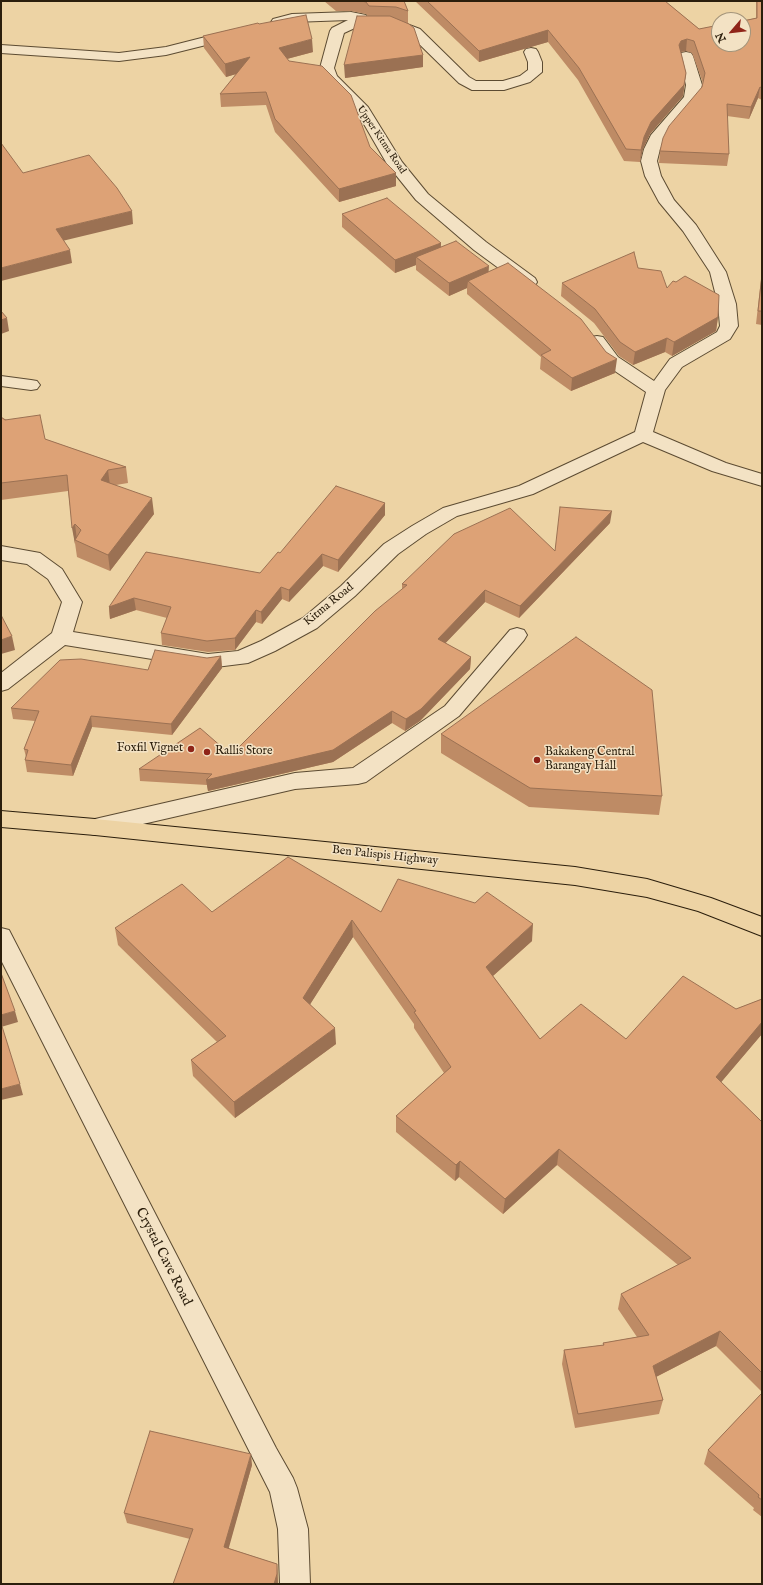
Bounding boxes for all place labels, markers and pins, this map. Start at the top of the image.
place label: Foxfil Vignet [117,742,183,756]
marker: Foxfil Vignet [186,744,196,754]
place label: Rallis Store [215,745,272,759]
place label: Bakakeng Central Barangay Hall [545,746,635,774]
marker: Rallis Store [202,747,212,757]
marker: Bakakeng Central Barangay Hall [532,755,542,765]

